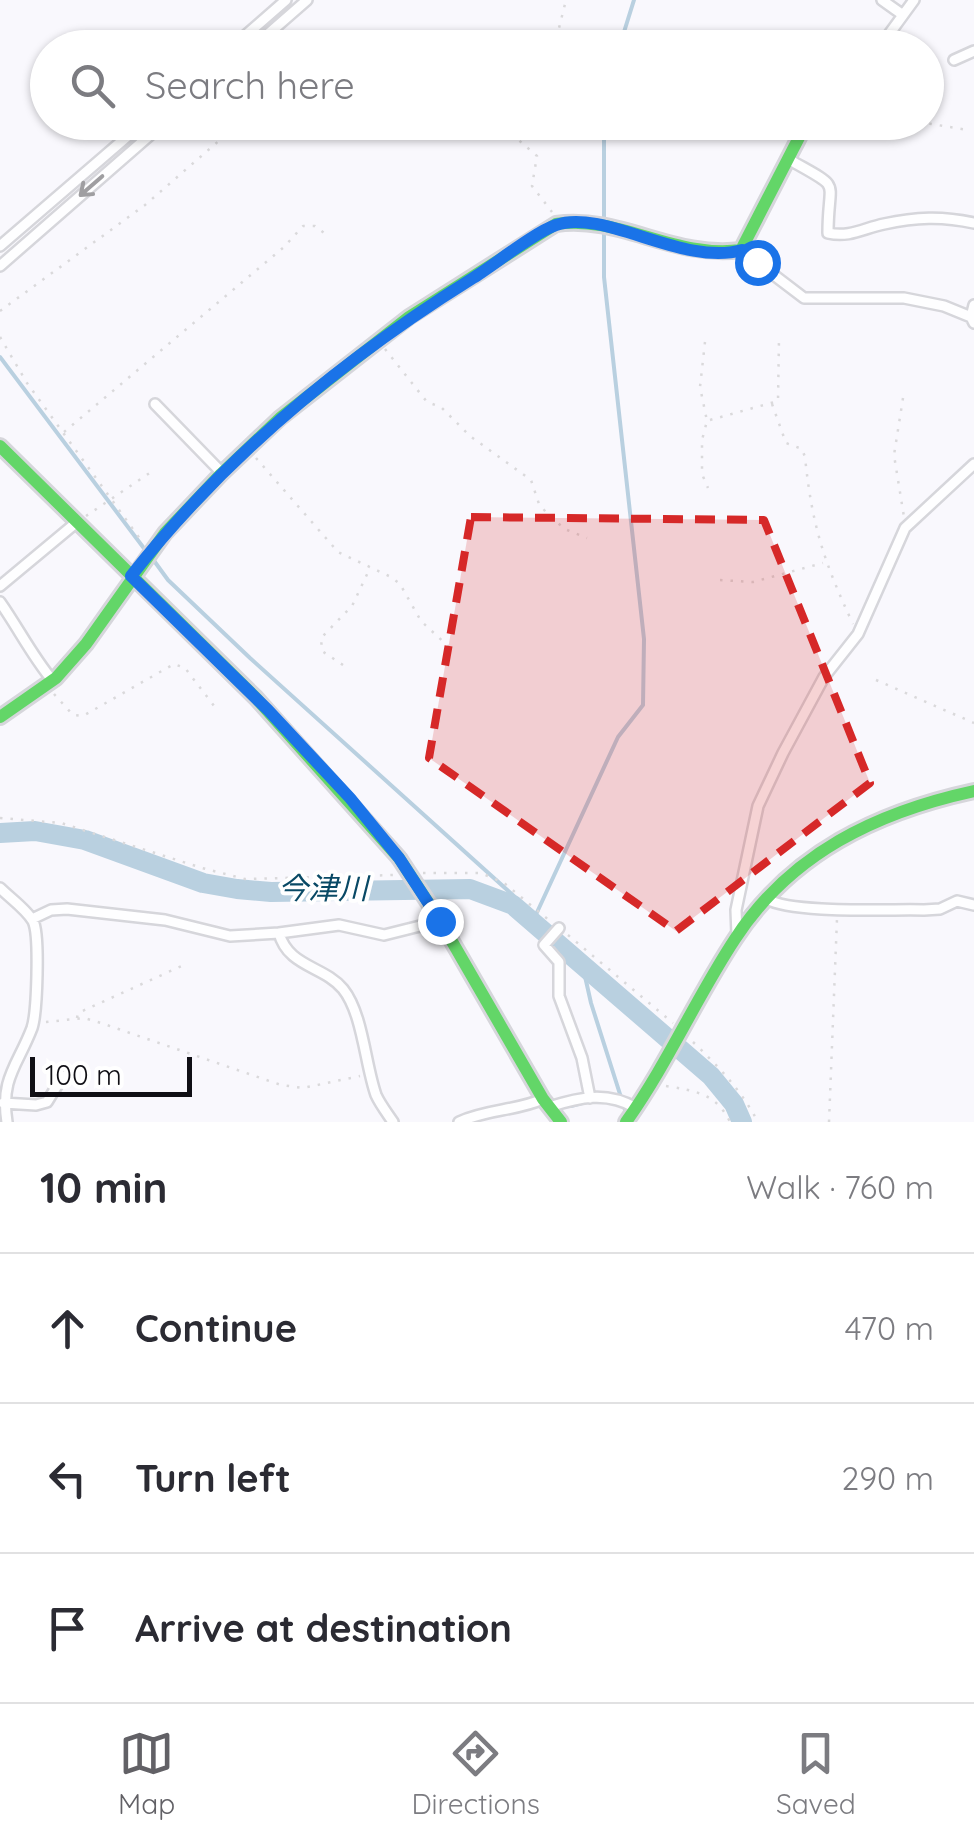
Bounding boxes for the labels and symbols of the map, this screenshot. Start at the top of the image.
one-way arrow [79,175,105,197]
route start [735,240,781,286]
water label: 今津川 [278,869,371,907]
route end [418,899,464,945]
scale bar [30,1052,192,1096]

